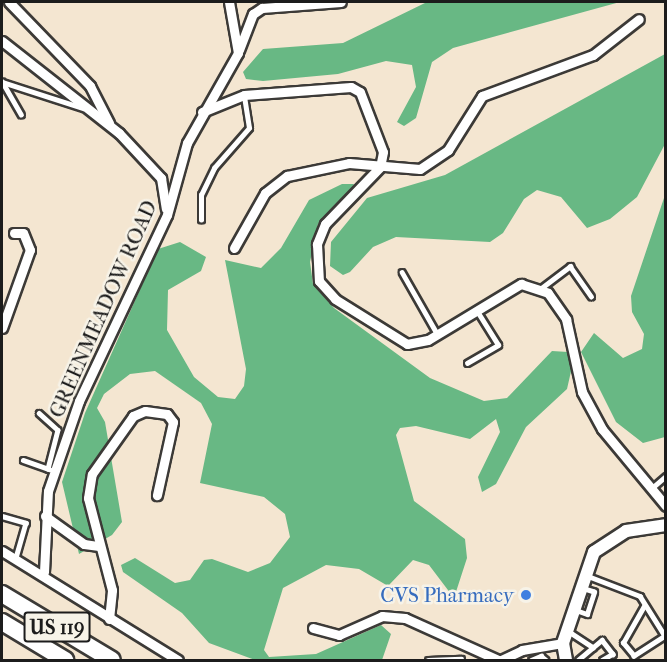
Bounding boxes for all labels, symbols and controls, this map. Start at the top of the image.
street label: GREENMEADOW ROAD [44,197,162,421]
place label: CVS Pharmacy [380,582,514,608]
marker: CVS Pharmacy [519,588,533,602]
road number: US 119 [22,610,92,644]

